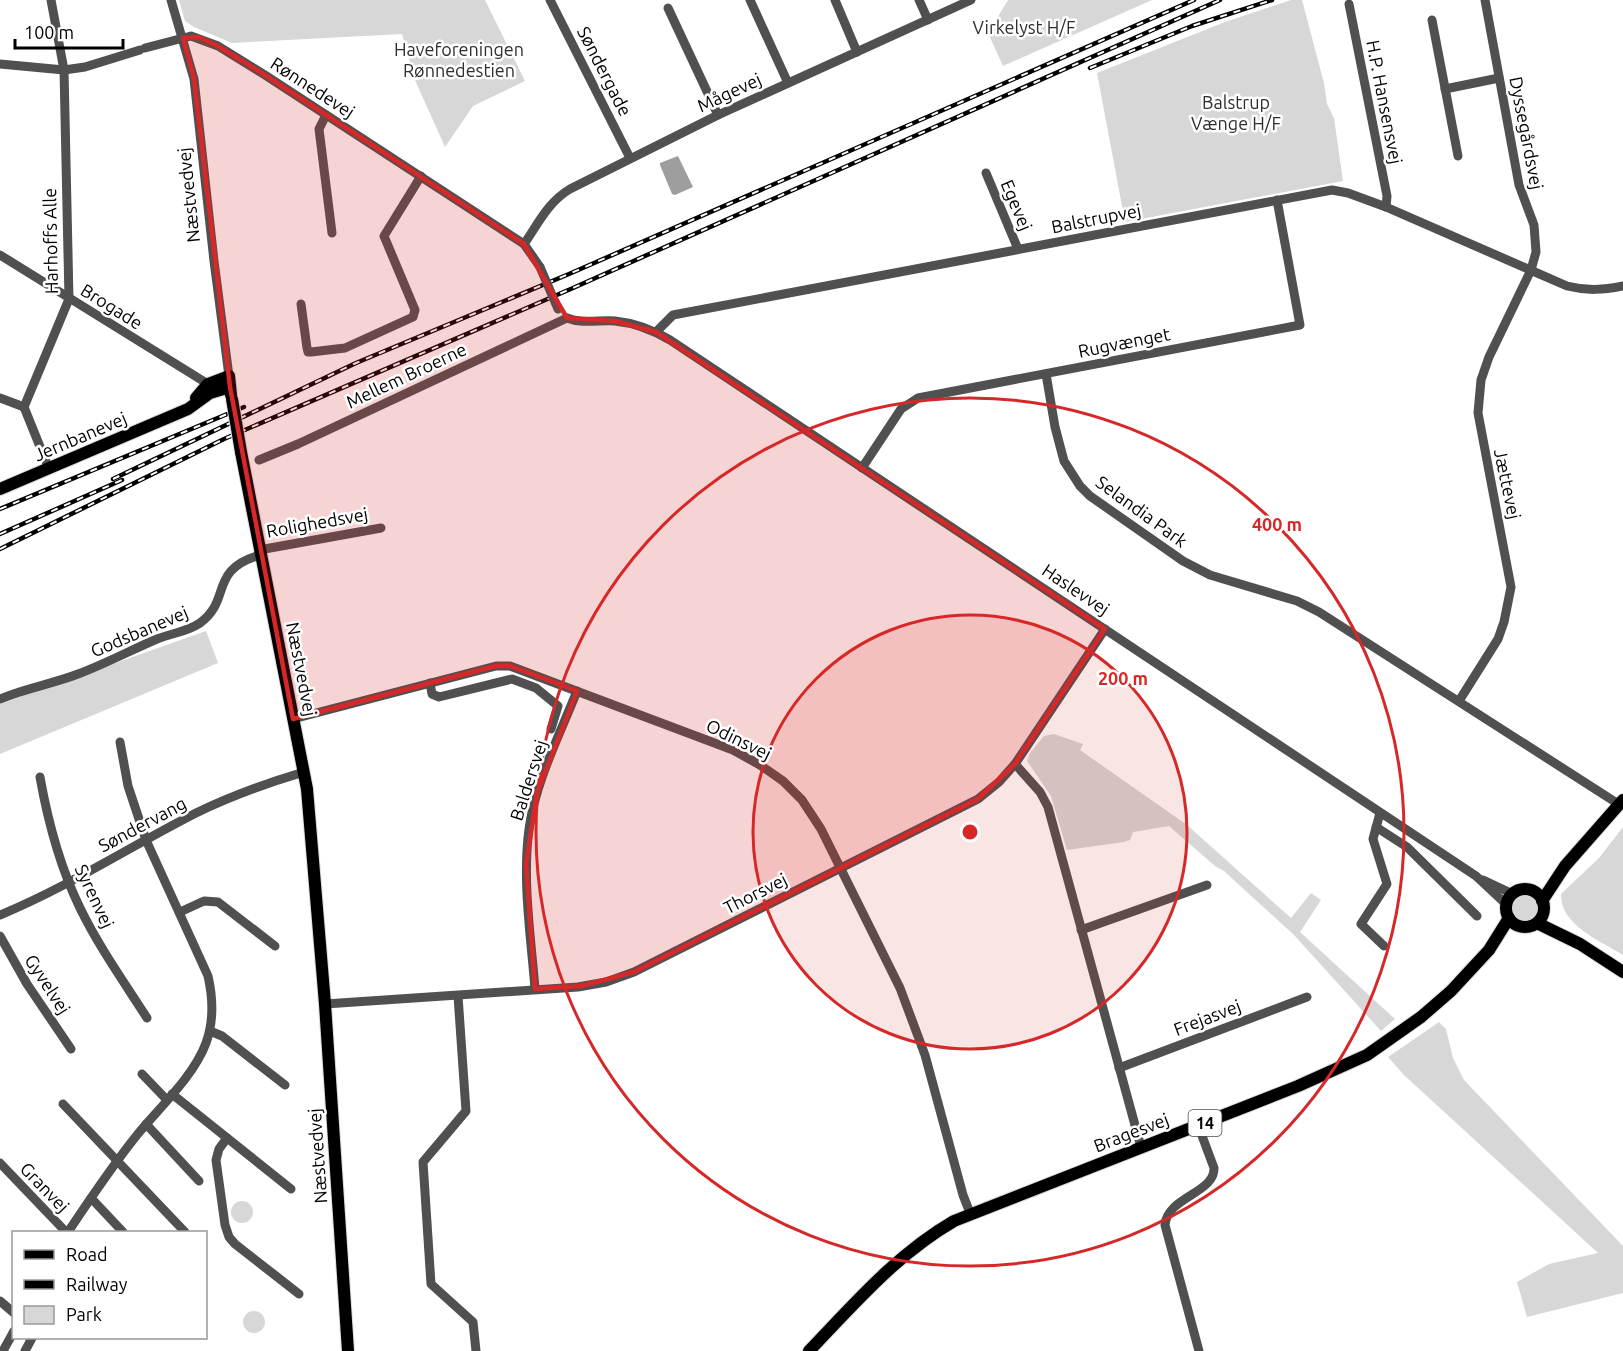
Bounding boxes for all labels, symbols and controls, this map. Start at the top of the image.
scale bar [15,12,123,50]
park label: Virkelyst H/F [973,17,1075,37]
text: 100 m [24,22,74,42]
street label: Søndergade [574,23,636,119]
street label: H.P. Hansensvej [1363,38,1407,166]
park label: Haveforeningen Rønnedestien [394,39,524,80]
street label: Rønnedevej [267,53,359,121]
street label: Mågevej [694,69,764,115]
street label: Dyssegårdsvej [1506,75,1548,191]
park label: Balstrup Vænge H/F [1191,92,1281,133]
street label: Næstvedvej [173,146,203,244]
street label: Egevej [997,177,1037,233]
street label: Harhoffs Alle [39,188,61,294]
street label: Balstrupvej [1049,200,1143,236]
street label: Brogade [78,279,146,333]
street label: Rugvænget [1076,323,1172,361]
street label: Mellem Broerne [343,338,469,412]
street label: Jernbanevej [31,407,129,465]
street label: Jættevej [1491,447,1525,521]
street label: Selandia Park [1093,471,1191,551]
street label: Rolighedsvej [265,503,369,541]
text: 400 m [1252,514,1302,534]
street label: Haslevvej [1039,559,1113,619]
street label: Godsbanevej [87,602,191,660]
street label: Næstvedvej [283,620,321,718]
text: 200 m [1098,668,1148,688]
street label: Odinsvej [703,715,775,763]
street label: Baldersvej [506,737,550,823]
street label: Søndervang [95,793,189,855]
centre of rings [960,822,980,842]
street label: Syrenvej [72,861,118,931]
street label: Thorsvej [720,869,790,917]
street label: Gyvelvej [21,950,75,1018]
street label: Frejasvej [1171,995,1243,1039]
street label: Næstvedvej [304,1108,330,1204]
street label: Bragesvej [1091,1109,1171,1155]
road number: 14 [1188,1110,1222,1136]
street label: Granvej [17,1158,73,1216]
legend [12,1231,207,1339]
text: Road [66,1244,108,1264]
text: Railway [66,1274,128,1294]
text: Park [66,1304,102,1324]

